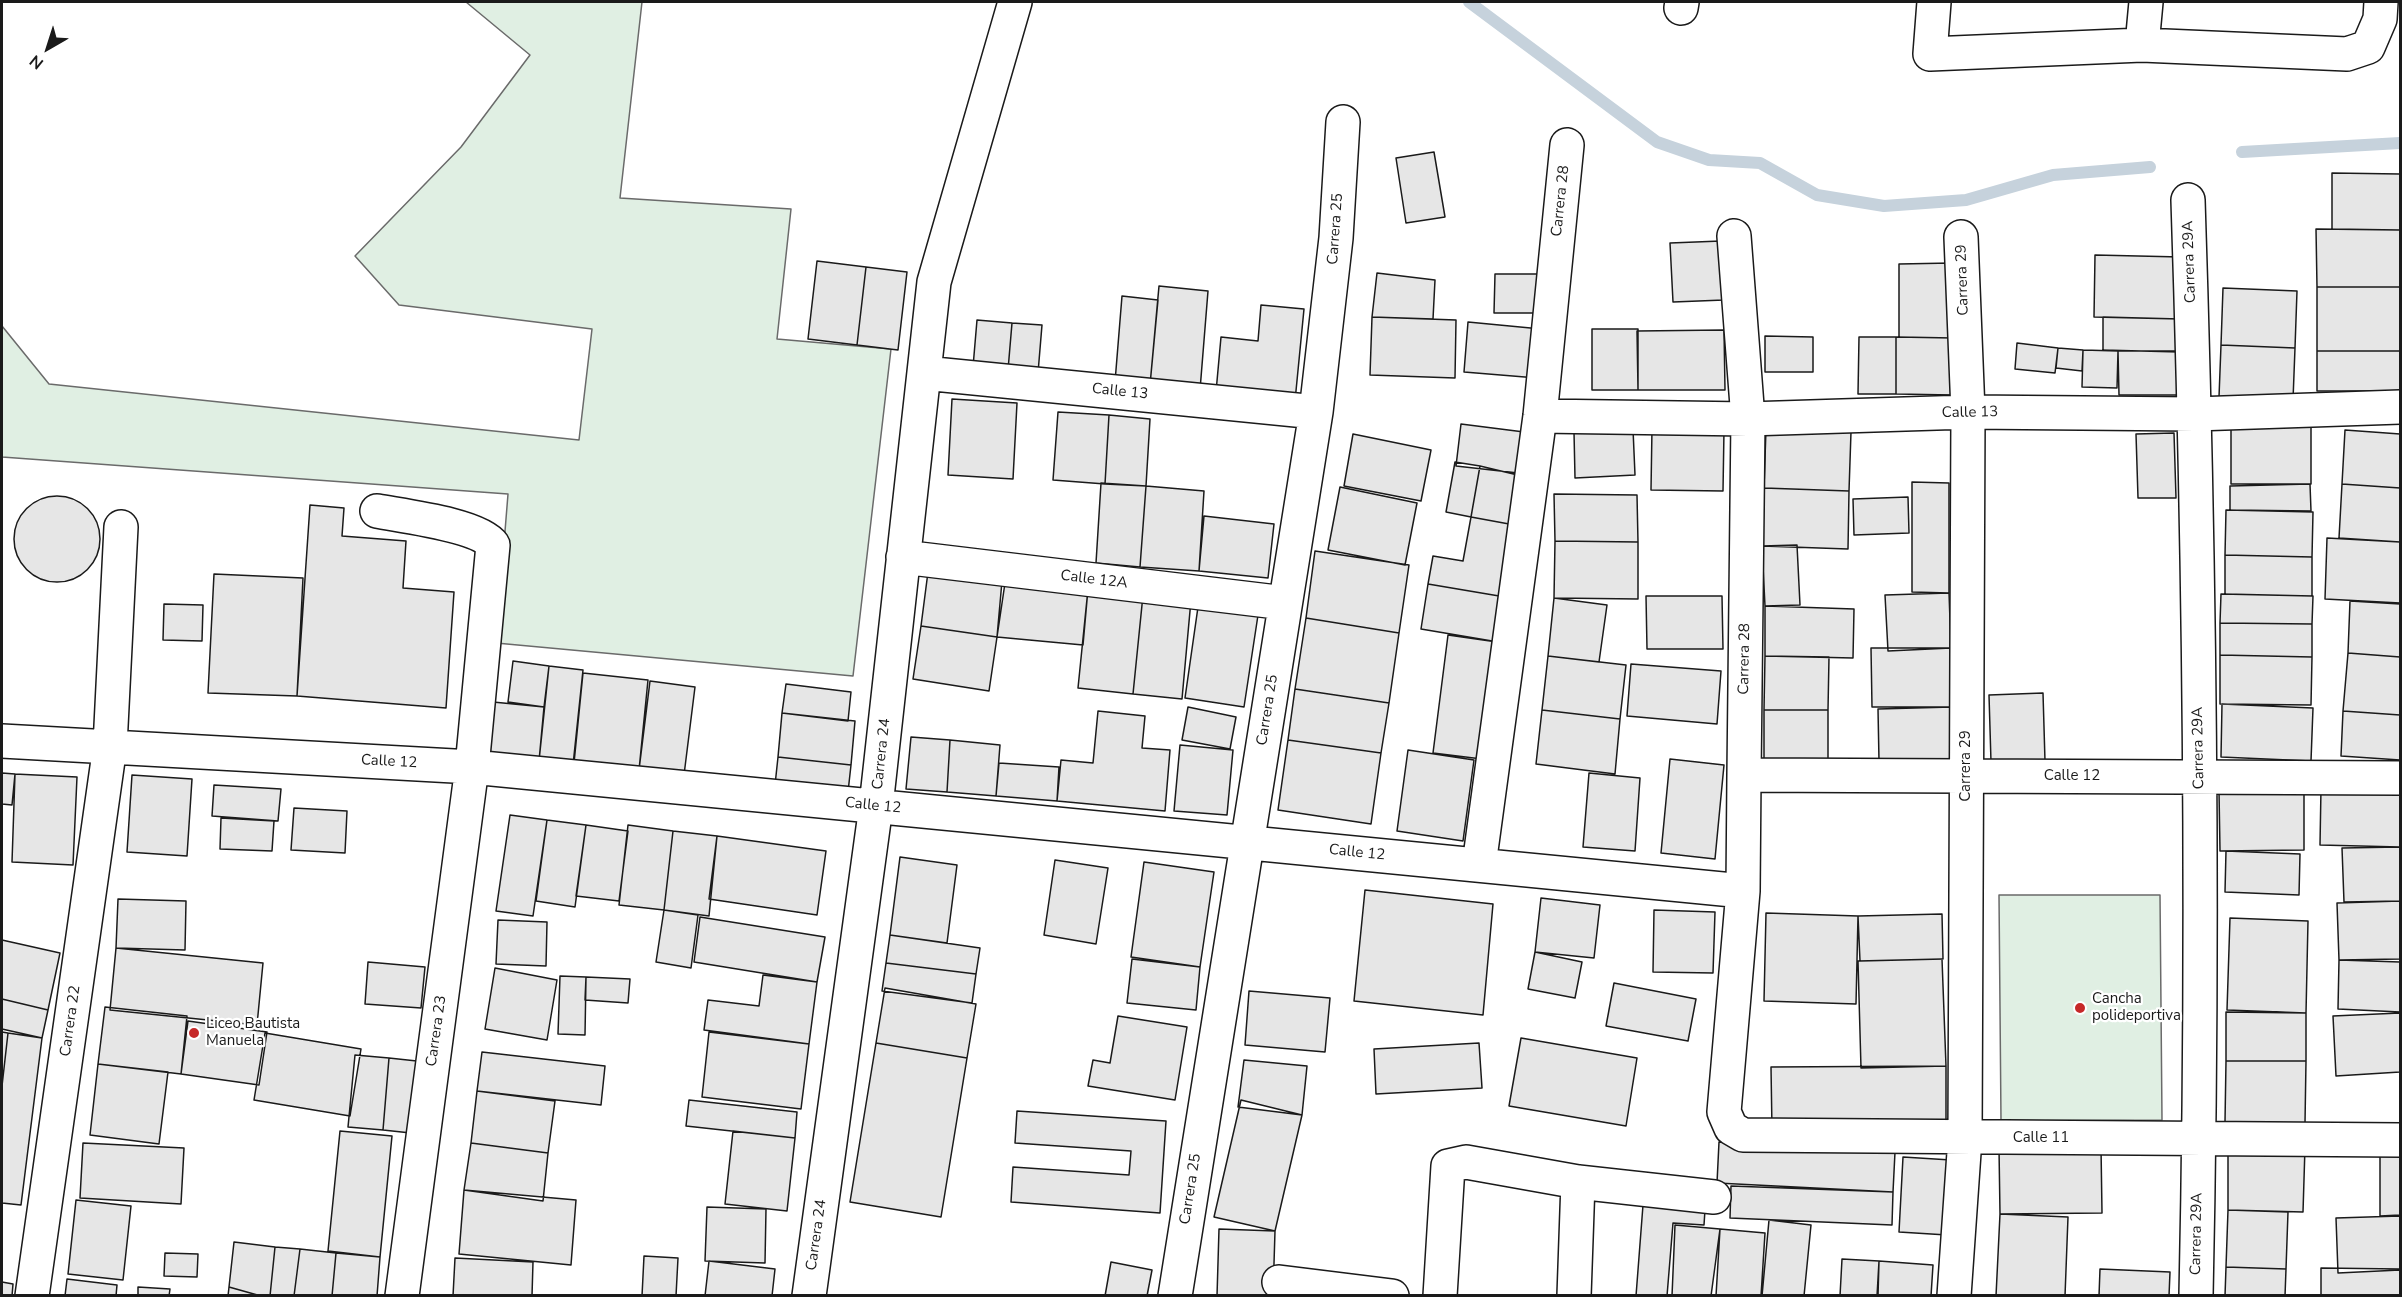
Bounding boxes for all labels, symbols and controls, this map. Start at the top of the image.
north arrow [18,18,78,78]
text: N [25,50,48,74]
street label: Carrera 28 [1548,164,1574,238]
street label: Carrera 25 [1325,193,1347,265]
street label: Carrera 29A [2180,220,2200,304]
street label: Carrera 29 [1953,244,1973,316]
street label: Calle 13 [1091,380,1149,404]
street label: Calle 13 [1942,404,1998,422]
street label: Calle 12A [1059,567,1129,593]
street label: Carrera 28 [1735,623,1755,695]
street label: Carrera 25 [1254,673,1282,747]
street label: Carrera 29A [2189,707,2209,789]
street label: Carrera 24 [869,717,895,791]
street label: Carrera 29 [1957,730,1975,802]
street label: Calle 12 [360,752,418,772]
street label: Calle 12 [2044,767,2100,785]
street label: Calle 12 [844,794,902,818]
street label: Calle 12 [1328,841,1386,865]
street label: Carrera 22 [57,984,85,1058]
place label: Cancha polideportiva [2092,990,2181,1025]
street label: Carrera 23 [423,994,451,1068]
marker: Cancha polideportiva [2073,1001,2087,1015]
place label: Liceo Bautista Manuela [206,1015,300,1050]
marker: Liceo Bautista Manuela [187,1026,201,1040]
street label: Calle 11 [2013,1129,2069,1147]
street label: Carrera 25 [1177,1152,1205,1226]
street label: Carrera 29A [2187,1193,2207,1275]
street label: Carrera 24 [803,1198,831,1272]

